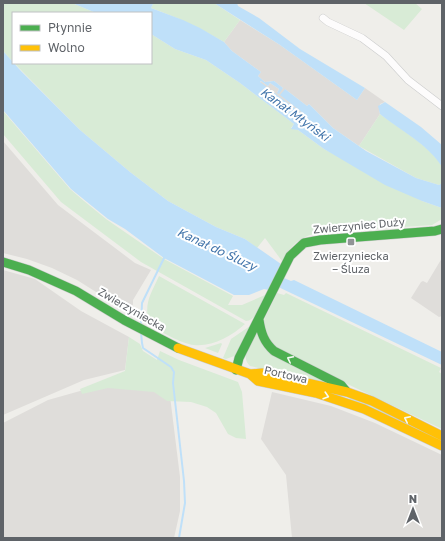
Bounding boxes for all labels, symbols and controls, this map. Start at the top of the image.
legend [12,12,152,64]
text: Płynnie [48,20,92,35]
text: Wolno [48,40,85,55]
water label: Kanał Młyński [258,84,334,145]
street label: Zwierzyniec Duży [313,215,405,235]
water label: Kanał do Śluzy [175,224,261,275]
marker: Zwierzyniecka – Śluza [346,237,356,247]
place label: Zwierzyniecka – Śluza [313,249,389,275]
street label: Zwierzyniecka [96,285,168,333]
one-way arrow [286,356,294,364]
street label: Portowa [263,363,309,385]
one-way arrow [323,391,330,400]
one-way arrow [404,416,411,424]
north arrow [393,489,433,529]
text: N [409,492,417,505]

